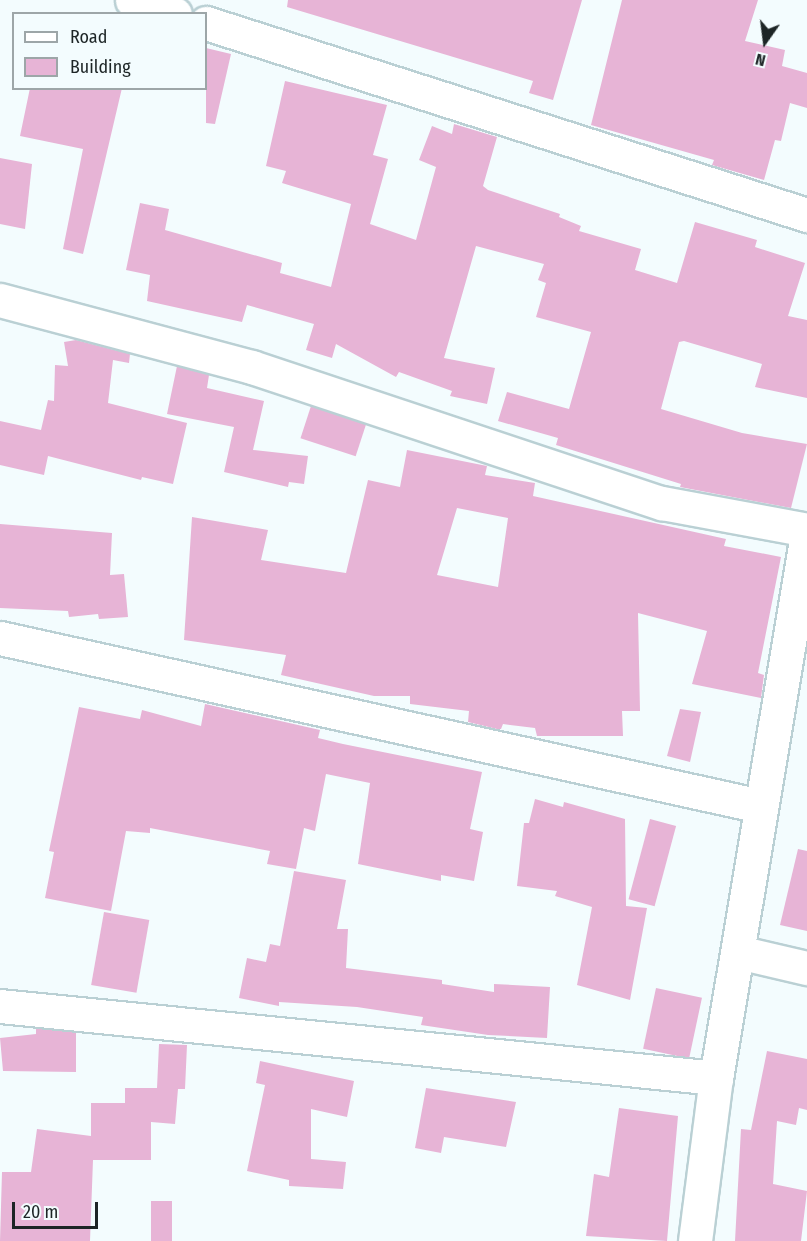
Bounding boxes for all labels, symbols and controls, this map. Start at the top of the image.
legend [12,12,207,90]
north arrow [735,12,795,72]
text: Road [70,26,107,48]
text: N [754,50,767,70]
text: Building [70,56,131,78]
scale bar [15,1190,100,1228]
text: 20 m [23,1201,58,1223]

